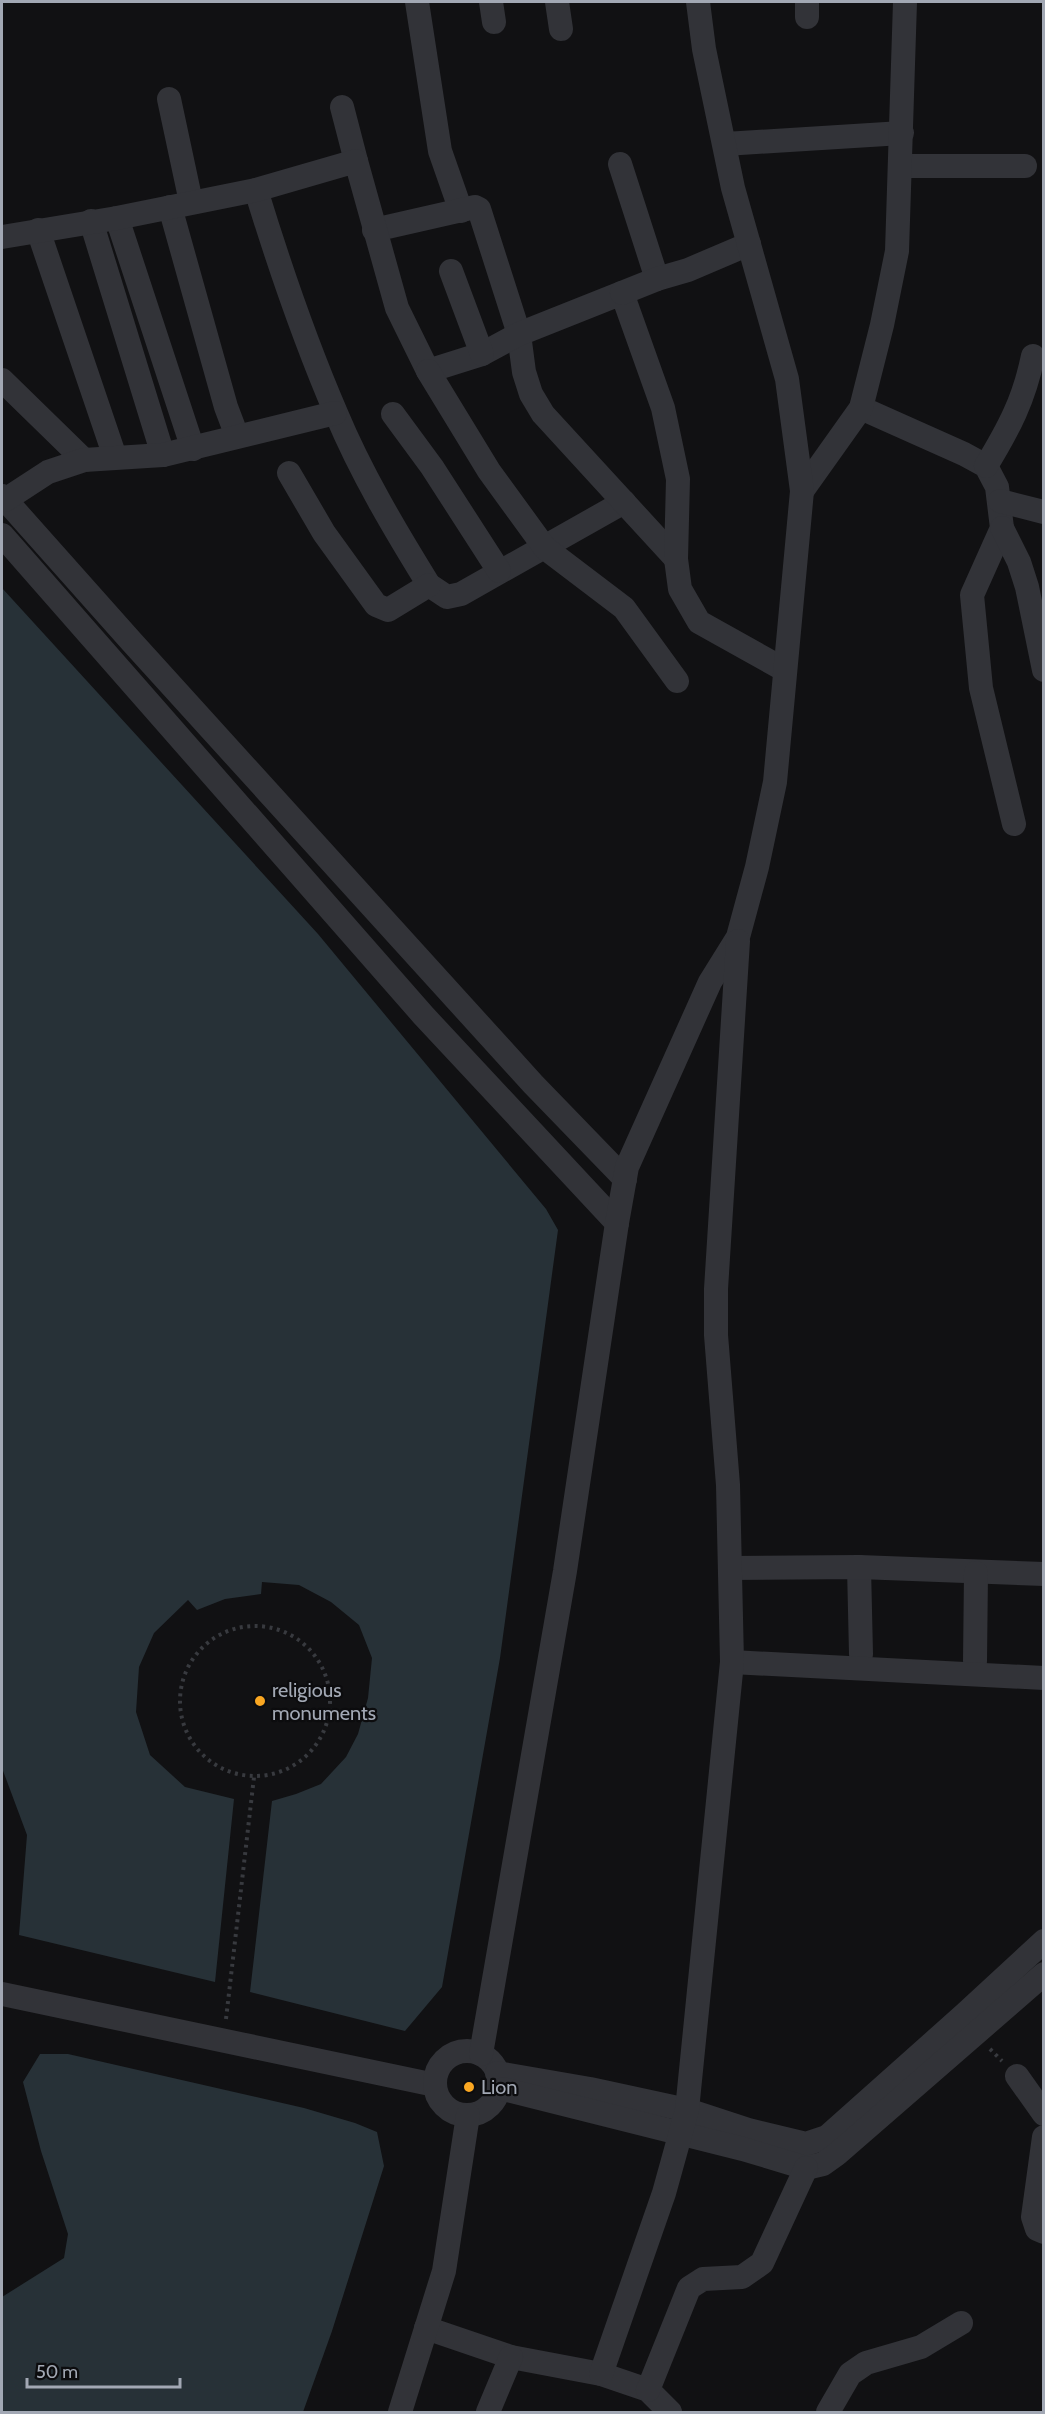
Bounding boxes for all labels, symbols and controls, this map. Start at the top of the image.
place label: religious monuments [272,1678,376,1725]
marker: religious monuments [253,1694,267,1708]
place label: Lion [481,2075,517,2099]
marker: Lion [462,2080,476,2094]
scale bar [27,2351,180,2389]
text: 50 m [36,2361,78,2383]

